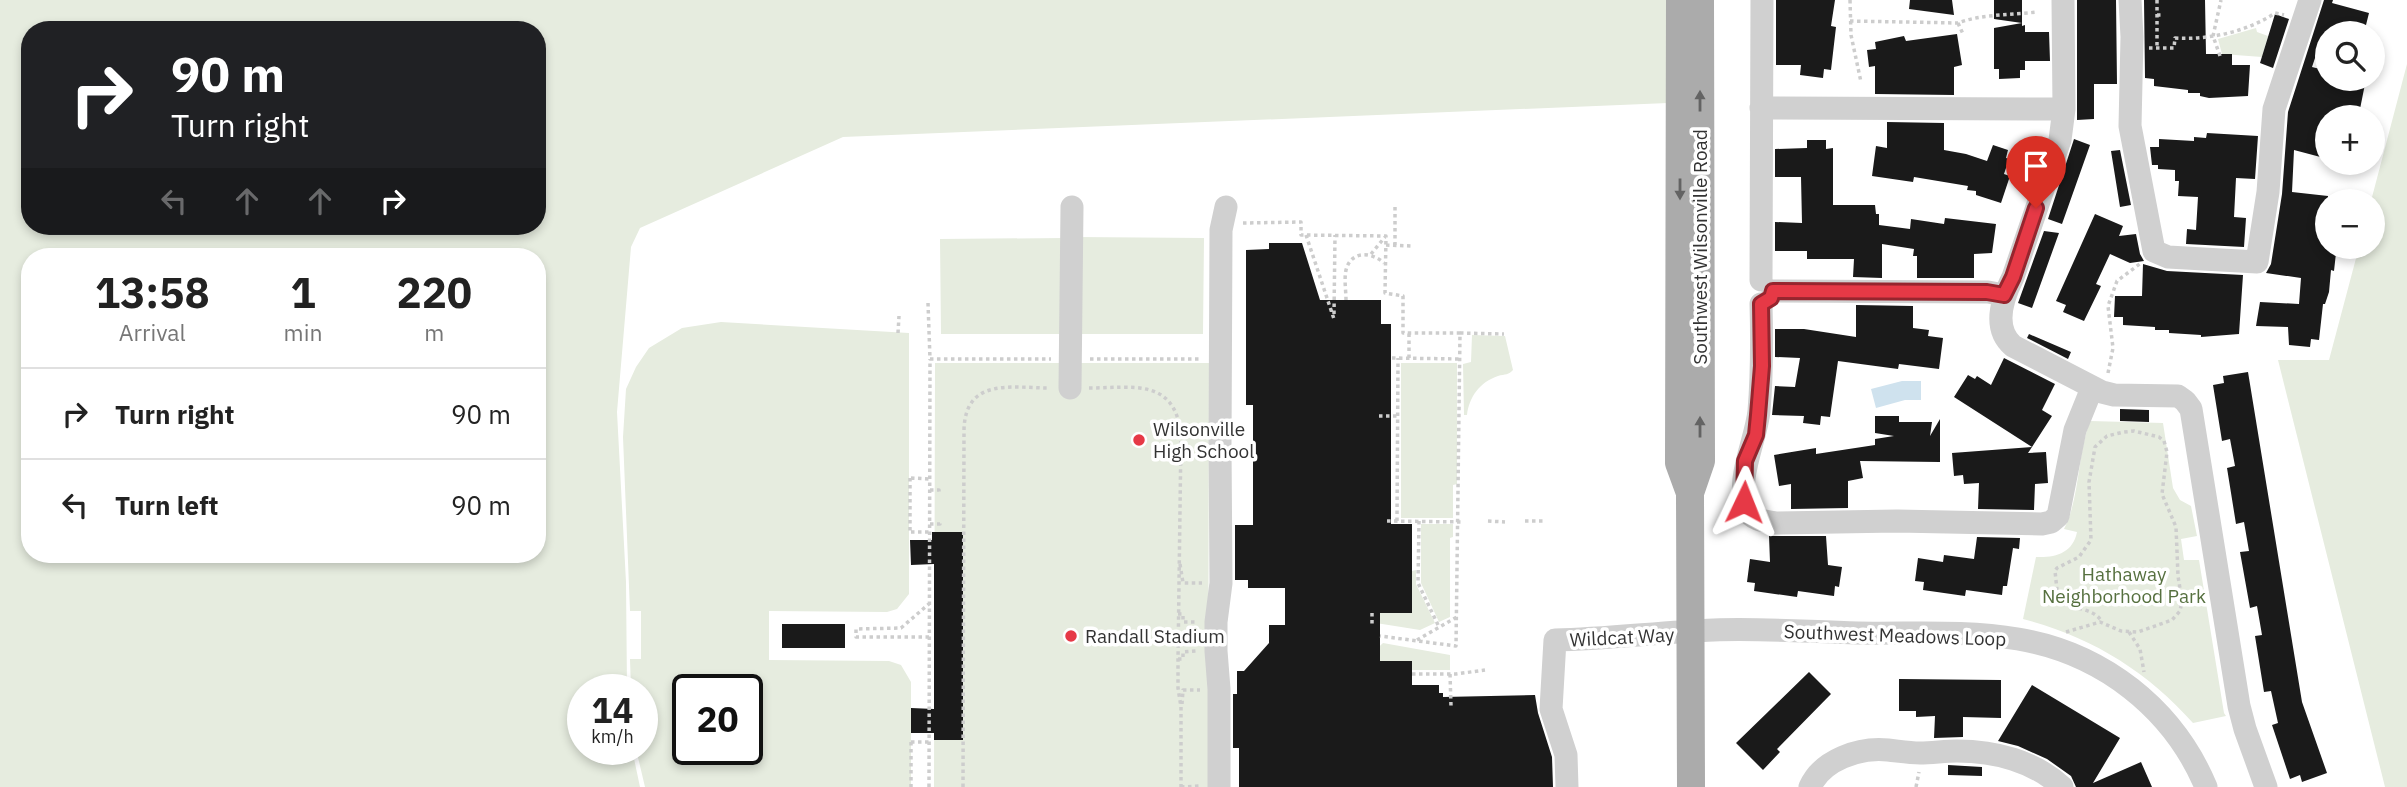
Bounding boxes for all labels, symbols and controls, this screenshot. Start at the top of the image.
map controls [2315,21,2385,259]
button: search [2315,21,2385,91]
text: 90 m [171,42,285,105]
icon: right [56,49,147,140]
one-way arrow [1694,90,1706,112]
text: Turn right [171,104,309,146]
button: + [2315,105,2385,175]
street label: Southwest Wilsonville Road [1688,129,1712,365]
pin [2006,136,2066,208]
icon: arrive [2017,147,2055,185]
one-way arrow [1674,178,1686,200]
icon: left [155,182,193,220]
icon: ahead [228,182,266,220]
icon: ahead [301,182,339,220]
icon: right [374,182,412,220]
button: − [2315,189,2385,259]
text: 13:58 [95,265,210,320]
text: 1 [290,265,316,320]
text: 220 [396,265,472,320]
text: Arrival [119,317,186,347]
text: min [284,317,322,347]
text: m [424,317,444,347]
icon: right [56,395,94,433]
text: Turn right [115,397,234,431]
text: 90 m [451,397,511,431]
one-way arrow [1695,415,1706,437]
place label: Wilsonville High School [1153,417,1254,463]
marker: Wilsonville High School [1131,432,1147,448]
position arrow [1707,465,1781,539]
icon: left [56,486,94,524]
text: Turn left [115,488,218,522]
text: 90 m [451,488,511,522]
park label: Hathaway Neighborhood Park [2042,562,2206,608]
street label: Southwest Meadows Loop [1783,619,2007,651]
street label: Wildcat Way [1569,622,1676,652]
place label: Randall Stadium [1085,624,1225,648]
marker: Randall Stadium [1063,628,1079,644]
speed limit sign: 20 [672,674,763,765]
text: 14 [591,687,634,733]
text: km/h [591,725,634,748]

